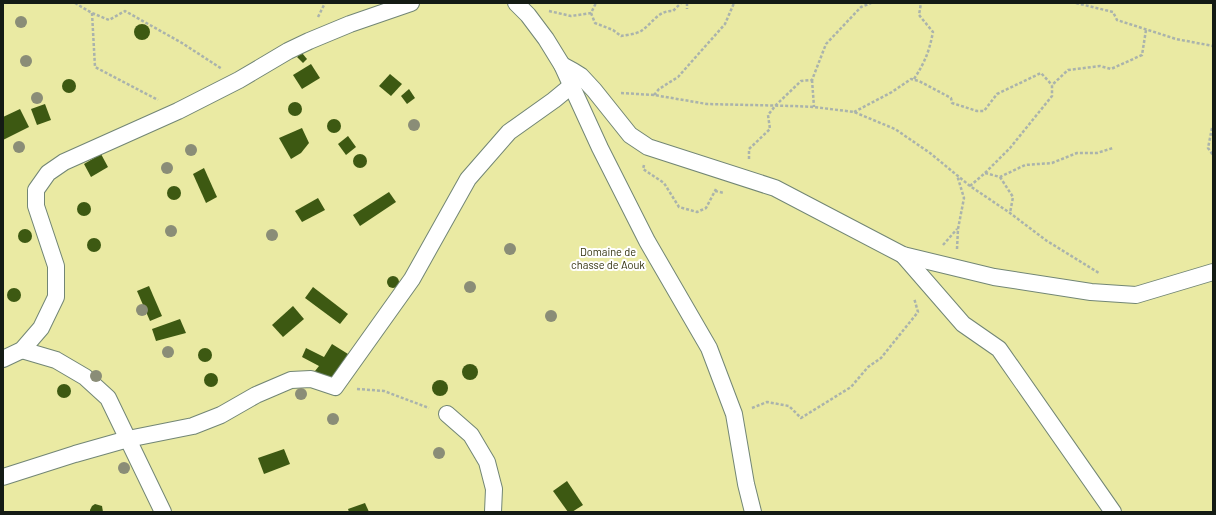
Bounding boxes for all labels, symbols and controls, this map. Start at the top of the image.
park label: Domaine de chasse de Aouk [571,245,645,271]

